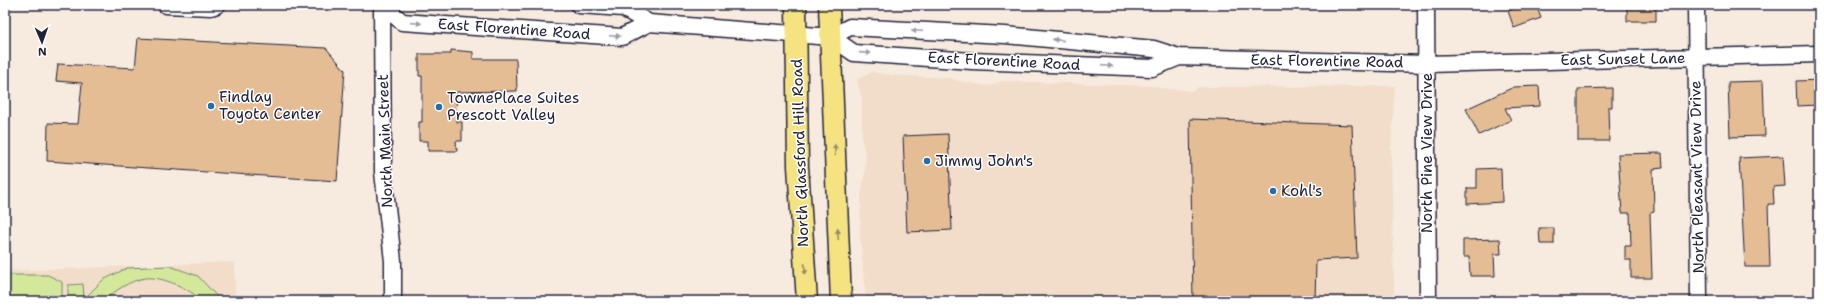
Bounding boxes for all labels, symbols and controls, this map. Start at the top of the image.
street label: East Florentine Road [437,14,591,44]
one-way arrow [410,20,423,26]
north arrow [22,22,62,62]
one-way arrow [911,27,923,34]
one-way arrow [609,33,622,39]
one-way arrow [1051,37,1064,44]
text: N [37,44,47,59]
street label: East Florentine Road [927,47,1081,75]
street label: East Sunset Lane [1560,48,1686,70]
one-way arrow [859,50,871,57]
street label: East Florentine Road [1250,50,1404,72]
street label: North Glassford Hill Road [787,58,813,248]
one-way arrow [1101,63,1114,69]
street label: North Pine View Drive [1417,73,1437,233]
street label: North Main Street [373,74,397,208]
street label: North Pleasant View Drive [1685,80,1709,274]
place label: Findlay Toyota Center [219,87,321,124]
place label: TownePlace Suites Prescott Valley [447,88,580,125]
marker: Findlay Toyota Center [206,101,216,111]
marker: TownePlace Suites Prescott Valley [434,102,444,112]
one-way arrow [832,143,838,156]
place label: Jimmy John's [935,151,1033,171]
marker: Jimmy John's [922,156,932,166]
place label: Kohl's [1281,181,1322,201]
marker: Kohl's [1268,186,1278,196]
one-way arrow [835,227,841,240]
one-way arrow [801,263,808,275]

